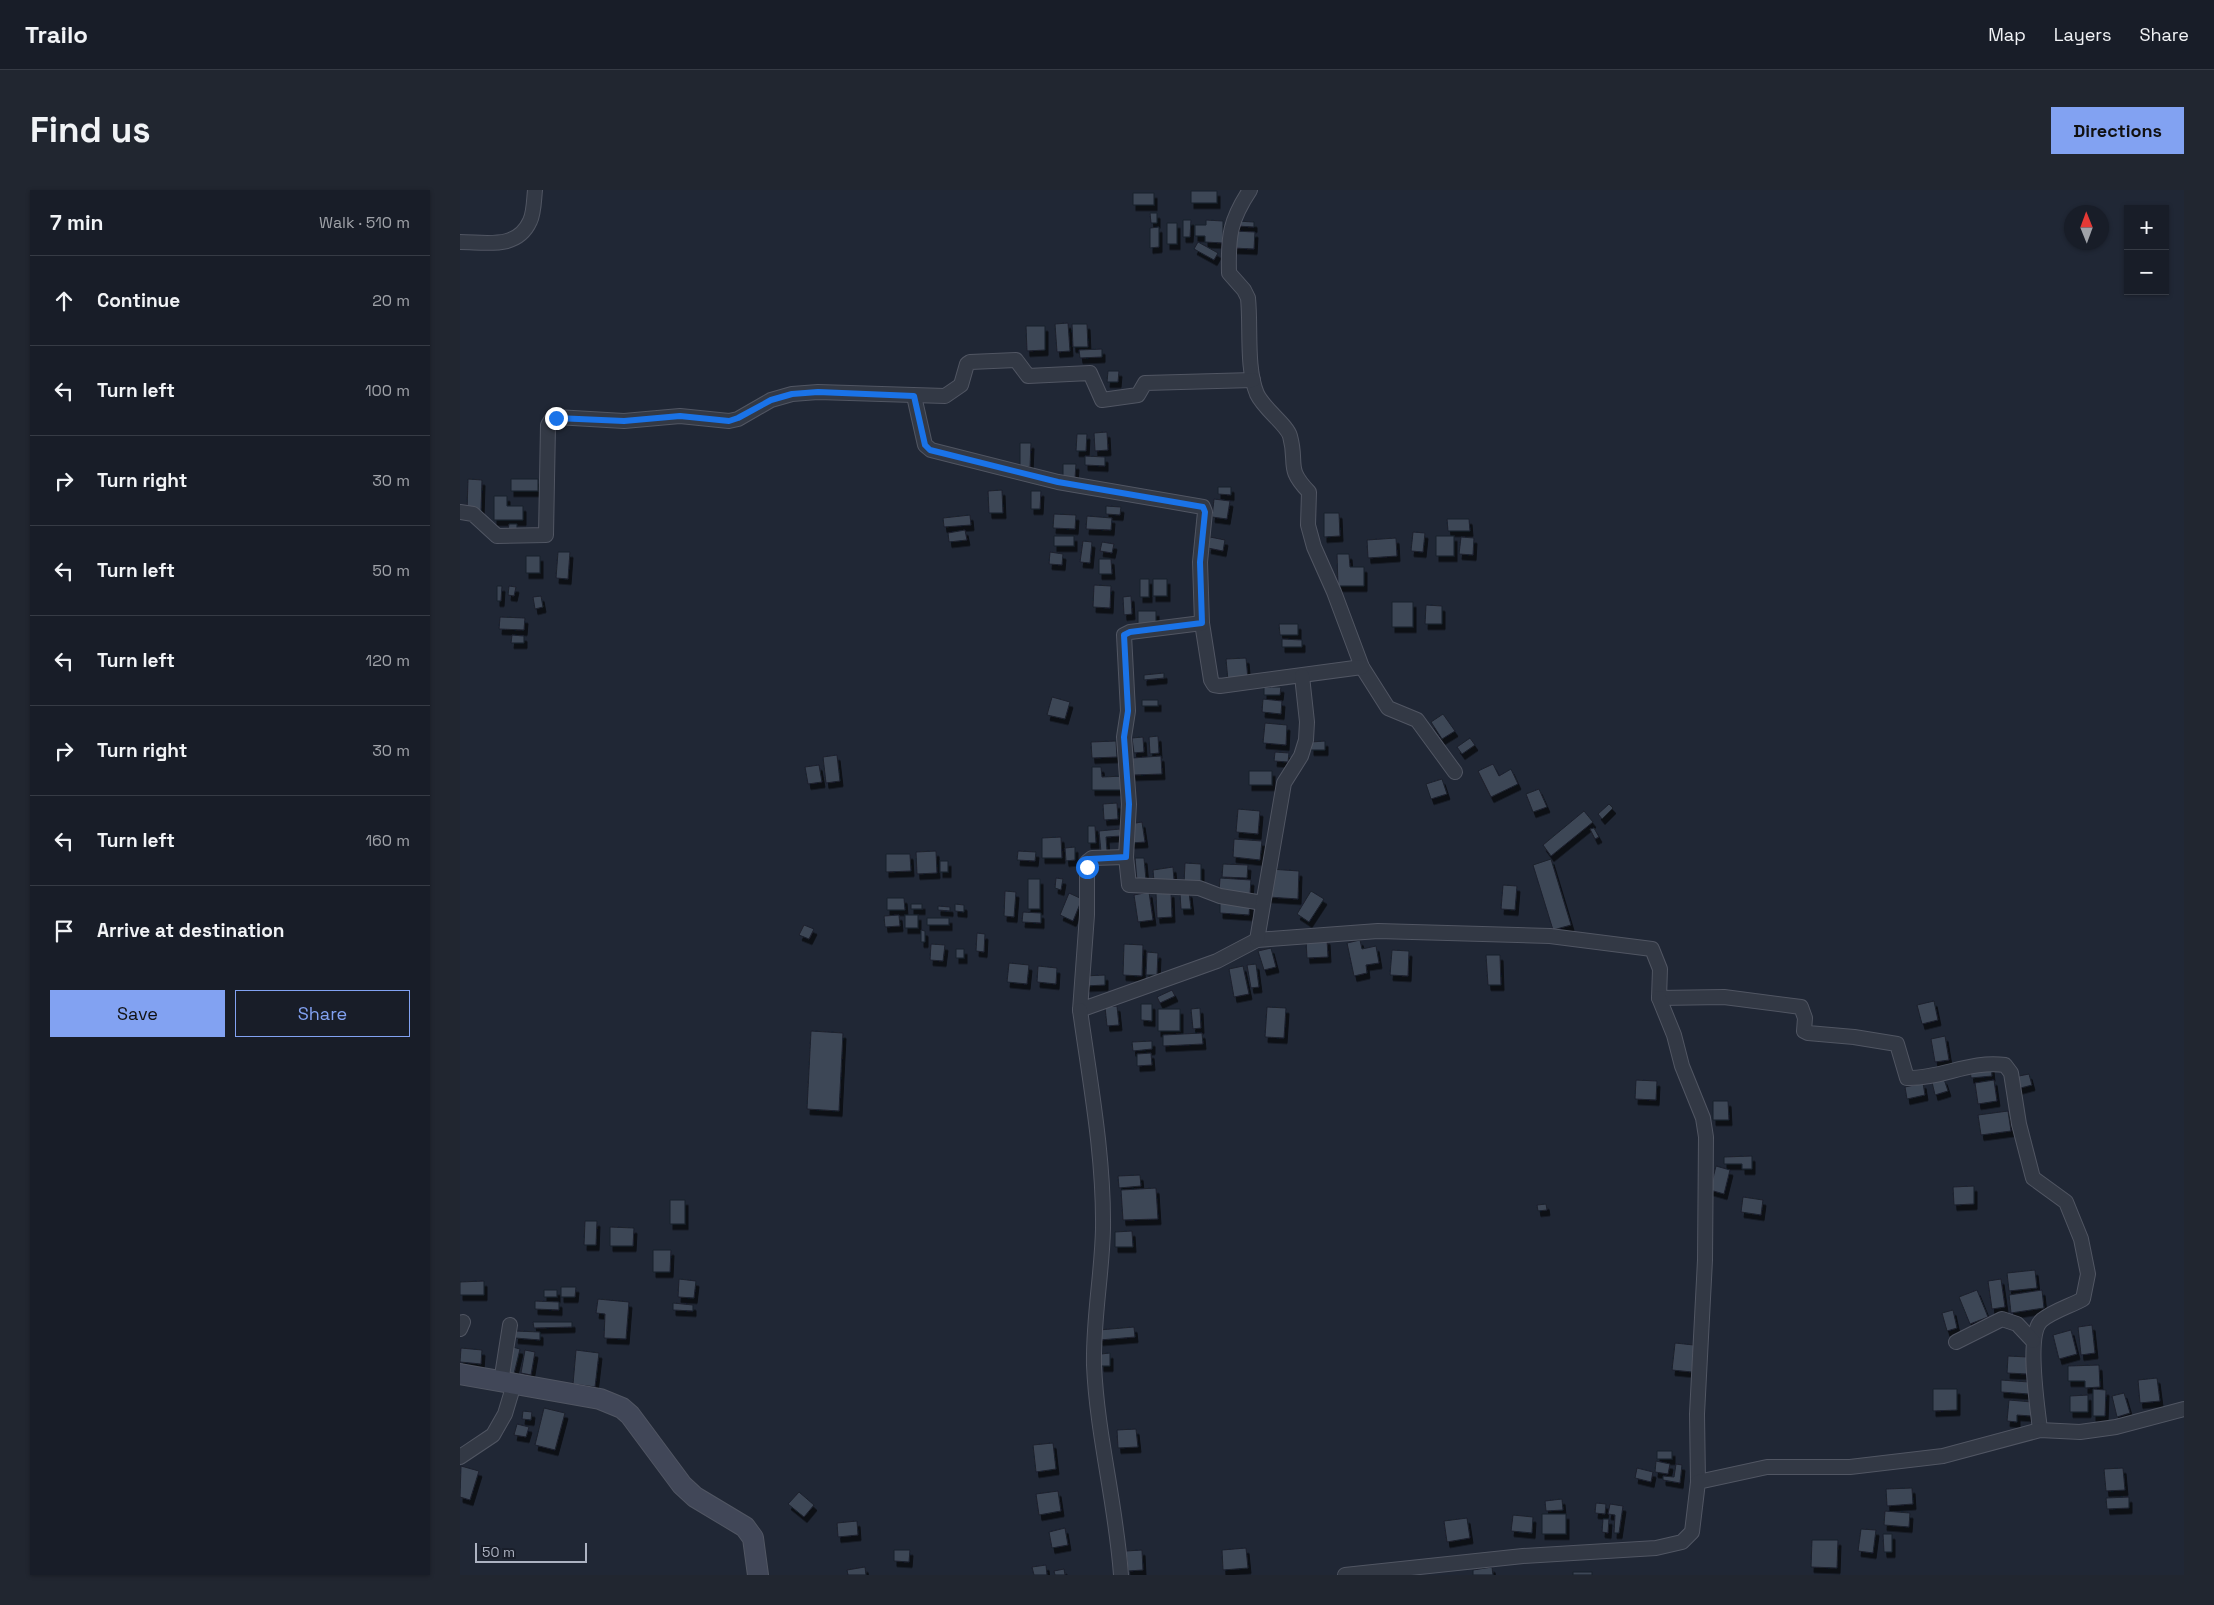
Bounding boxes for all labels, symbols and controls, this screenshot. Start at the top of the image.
text: Trailo [25,19,88,50]
text: Map [1988,23,2026,46]
text: Layers [2054,23,2111,46]
text: Share [2139,23,2189,46]
button: Directions [2051,107,2184,154]
text: Find us [30,108,151,152]
north arrow [2064,205,2109,250]
map controls [2124,205,2169,295]
button: + [2124,205,2169,250]
text: 7 min [50,209,103,236]
text: Walk · 510 m [319,212,410,233]
button: − [2124,250,2169,295]
icon: ahead [50,287,78,315]
text: Continue [97,288,180,313]
text: 20 m [372,290,410,311]
icon: left [50,377,78,405]
text: Turn left [97,378,175,403]
text: 100 m [365,380,410,401]
route end [545,407,568,430]
icon: right [50,467,78,495]
text: Turn right [97,468,187,493]
text: 30 m [372,470,410,491]
icon: left [50,557,78,585]
text: Turn left [97,558,175,583]
text: 50 m [372,560,410,581]
icon: left [50,647,78,675]
text: Turn left [97,648,175,673]
text: 120 m [366,650,410,671]
icon: right [50,737,78,765]
text: Turn right [97,738,187,763]
text: 30 m [372,740,410,761]
icon: left [50,827,78,855]
text: Turn left [97,828,175,853]
text: 160 m [365,830,410,851]
route start [1076,856,1099,879]
icon: arrive [50,917,78,945]
text: Arrive at destination [97,918,285,943]
button: Save [50,990,225,1037]
button: Share [235,990,410,1037]
scale bar [475,1540,588,1563]
text: 50 m [482,1543,515,1561]

